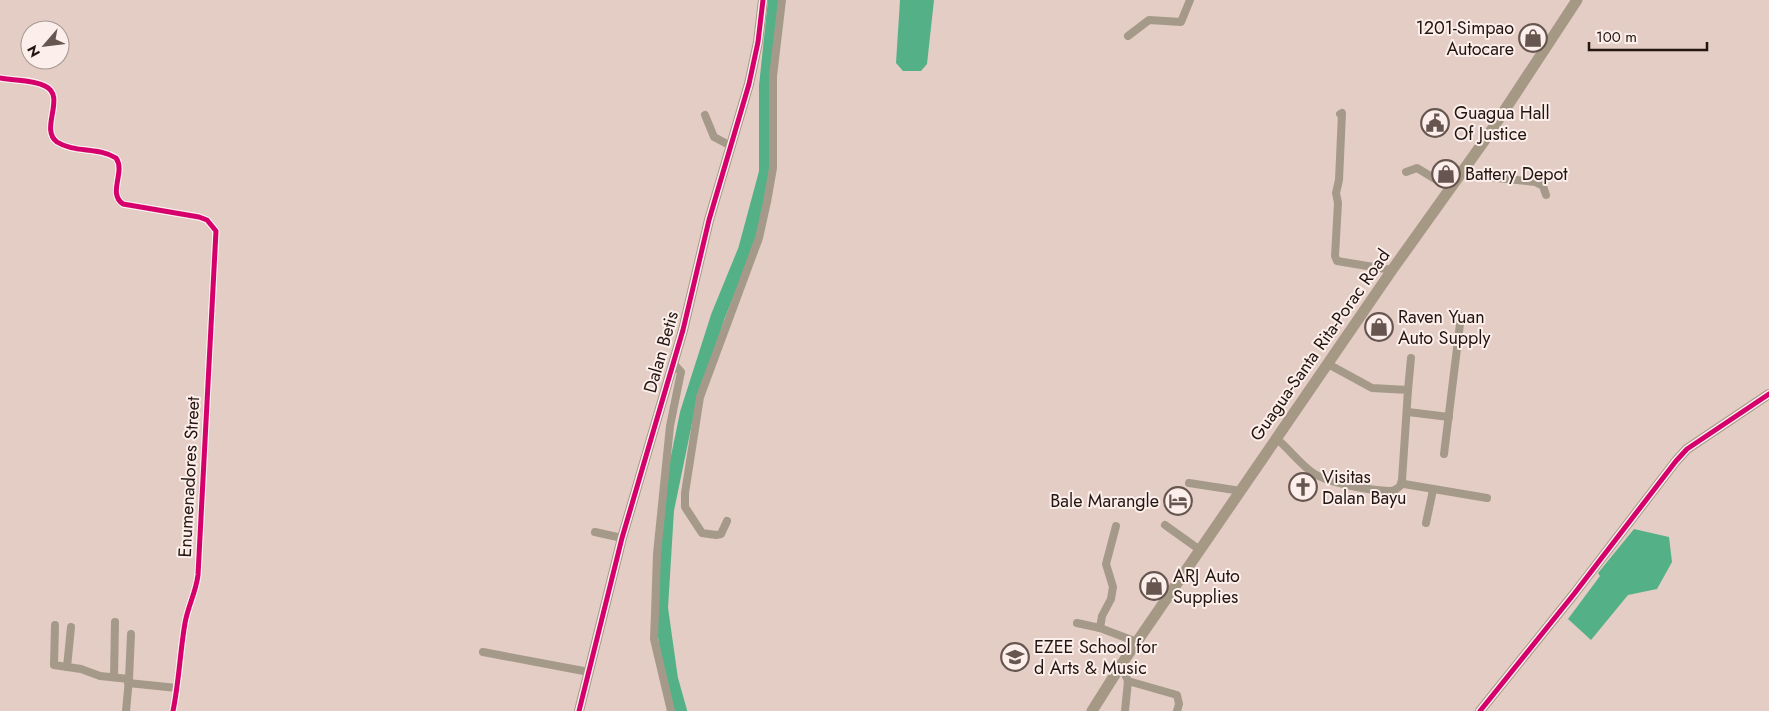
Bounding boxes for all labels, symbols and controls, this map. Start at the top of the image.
place label: 1201-Simpao Autocare [1416,15,1514,62]
north arrow [20,20,70,70]
scale bar [1589,20,1706,52]
shop icon: 1201-Simpao Autocare [1518,23,1548,53]
text: 100 m [1596,26,1637,48]
text: N [22,41,45,61]
place label: Guagua Hall Of Justice [1454,100,1550,147]
public building icon: Guagua Hall Of Justice [1420,108,1450,138]
shop icon: Battery Depot [1431,159,1461,189]
place label: Battery Depot [1465,161,1568,187]
street label: Guagua-Santa Rita-Porac Road [1244,244,1396,446]
place label: Raven Yuan Auto Supply [1398,304,1490,351]
street label: Dalan Betis [637,308,685,396]
shop icon: Raven Yuan Auto Supply [1364,312,1394,342]
street label: Enumenadores Street [172,395,206,558]
place label: Visitas Dalan Bayu [1322,464,1407,511]
church icon: Visitas Dalan Bayu [1288,472,1318,502]
hotel icon: Bale Marangle [1163,486,1193,516]
place label: Bale Marangle [1050,488,1159,514]
place label: ARJ Auto Supplies [1173,563,1240,610]
shop icon: ARJ Auto Supplies [1139,571,1169,601]
place label: EZEE School for d Arts & Music [1034,634,1158,681]
school or university icon: EZEE School for d Arts & Music [1000,642,1030,672]

